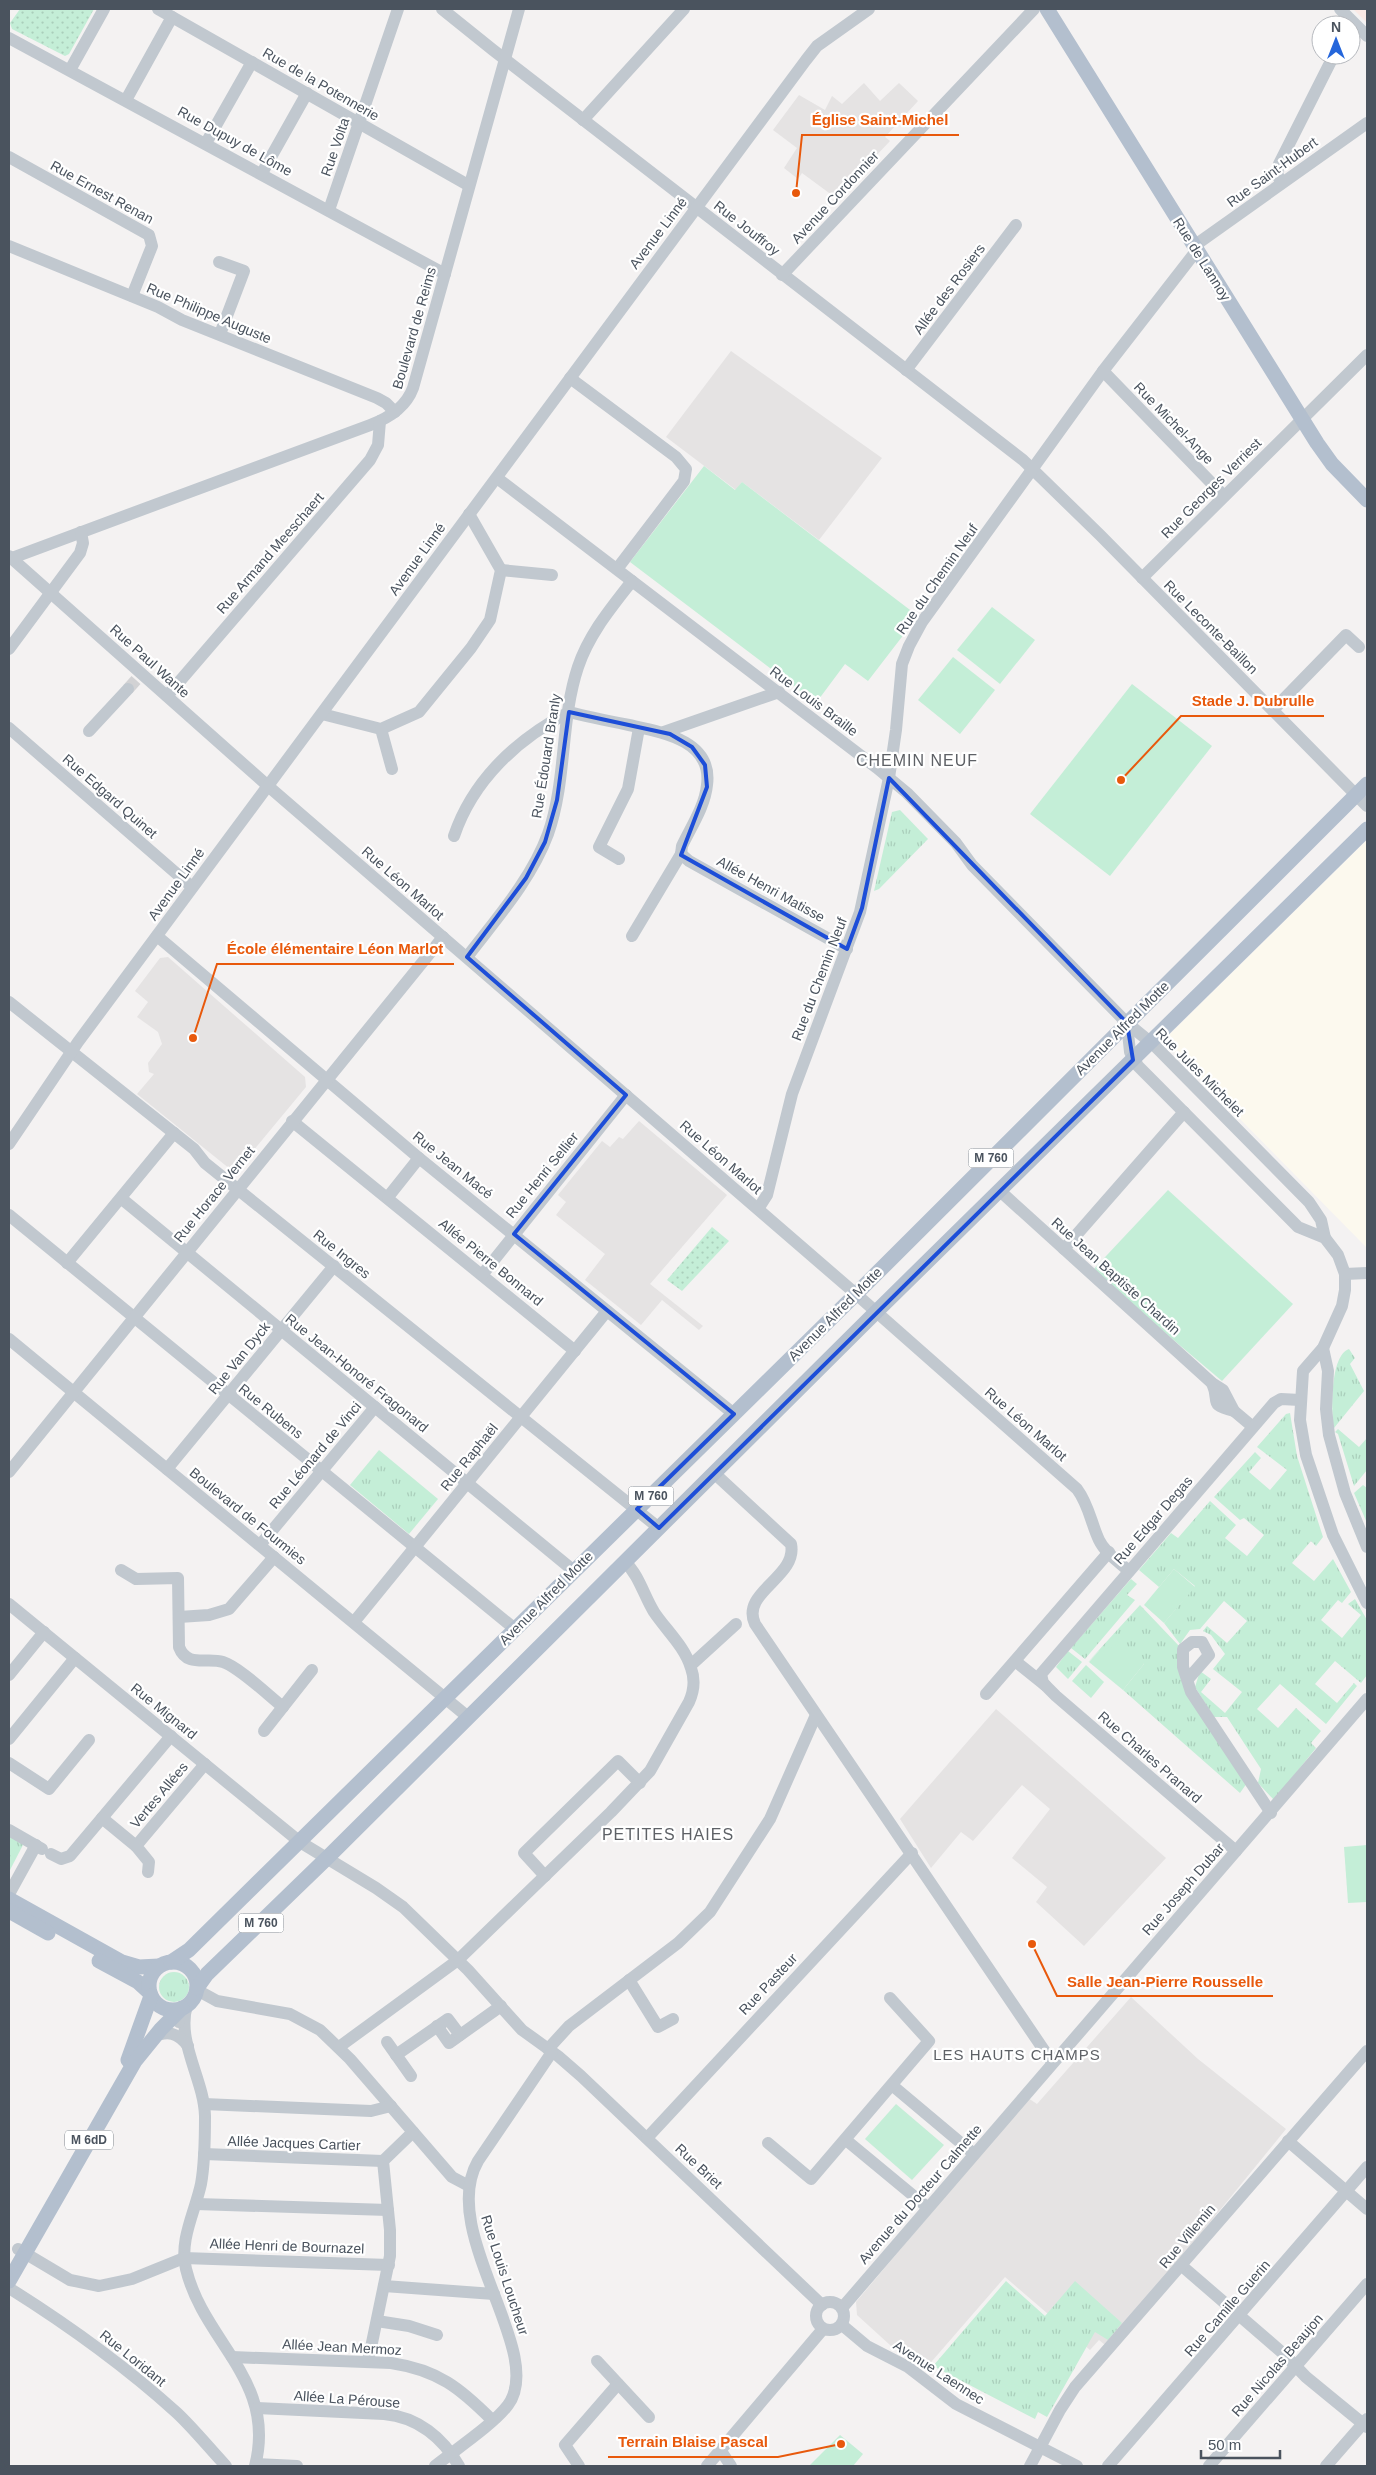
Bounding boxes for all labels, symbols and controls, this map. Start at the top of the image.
north arrow [1311,15,1361,65]
text: N [1331,19,1341,35]
street label: Rue de la Potennerie [260,44,382,124]
street label: Rue Dupuy de Lôme [175,103,295,179]
callout: Église Saint-Michel [802,105,959,135]
text: Église Saint-Michel [812,111,948,128]
street label: Rue Volta [318,115,353,178]
street label: Rue Saint-Hubert [1224,134,1321,210]
street label: Avenue Cordonnier [788,147,882,246]
street label: Rue Ernest Renan [48,157,156,227]
street label: Avenue Linné [626,194,690,272]
street label: Rue Jouffroy [711,197,783,259]
street label: Rue de Lannoy [1170,214,1234,304]
street label: Allée des Rosiers [910,241,988,337]
street label: Boulevard de Reims [389,265,439,391]
street label: Rue Philippe Auguste [144,279,274,347]
street label: Rue Michel-Ange [1131,379,1217,467]
street label: Rue Georges Verriest [1158,435,1264,541]
street label: Rue Armand Meeschaert [213,489,327,617]
street label: Avenue Linné [385,520,449,598]
street label: Rue du Chemin Neuf [893,521,981,637]
street label: Rue Leconte-Baillon [1161,577,1261,677]
street label: Rue Paul Wante [107,621,193,701]
street label: Rue Louis Braille [767,663,861,739]
callout: Stade J. Dubrulle [1181,686,1324,716]
street label: Rue Édouard Branly [528,692,564,820]
text: Stade J. Dubrulle [1192,692,1314,709]
street label: Rue Edgard Quinet [60,751,161,841]
district label: CHEMIN NEUF [856,752,978,769]
street label: Rue Léon Marlot [359,843,447,923]
street label: Avenue Linné [144,845,208,923]
street label: Allée Henri Matisse [714,853,828,925]
street label: Rue du Chemin Neuf [788,915,850,1043]
callout: École élémentaire Léon Marlot [217,934,454,964]
text: École élémentaire Léon Marlot [227,940,443,957]
street label: Avenue Alfred Motte [1072,978,1172,1078]
street label: Rue Jules Michelet [1153,1025,1248,1120]
street label: Rue Léon Marlot [677,1117,765,1197]
street label: Rue Jean Macé [410,1128,496,1202]
street label: Rue Henri Sellier [502,1129,582,1221]
street label: Rue Horace Vernet [170,1143,258,1245]
road number: M 760 [968,1148,1014,1168]
street label: Rue Jean Baptiste Chardin [1048,1214,1184,1338]
street label: Allée Pierre Bonnard [436,1215,546,1309]
street label: Rue Ingres [310,1226,374,1282]
street label: Avenue Alfred Motte [785,1264,885,1364]
street label: Rue Jean-Honoré Fragonard [282,1310,432,1436]
street label: Rue Van Dyck [205,1318,274,1397]
street label: Rue Rubens [236,1380,306,1442]
street label: Rue Léon Marlot [982,1384,1070,1464]
street label: Rue Léonard de Vinci [266,1398,364,1512]
street label: Rue Raphaël [437,1420,501,1494]
street label: Boulevard de Fourmies [187,1464,309,1568]
street label: Rue Edgar Degas [1110,1473,1196,1567]
road number: M 760 [628,1486,674,1505]
street label: Avenue Alfred Motte [496,1548,596,1648]
street label: Rue Mignard [128,1680,200,1742]
street label: Rue Charles Pranard [1095,1708,1205,1806]
street label: Vertes Allées [127,1759,191,1831]
district label: PETITES HAIES [602,1826,734,1843]
street label: Rue Joseph Dubar [1139,1839,1228,1938]
road number: M 760 [238,1914,284,1932]
street label: Rue Pasteur [736,1950,801,2018]
callout: Salle Jean-Pierre Rousselle [1057,1966,1273,1996]
text: Salle Jean-Pierre Rousselle [1067,1973,1263,1990]
district label: LES HAUTS CHAMPS [933,2046,1101,2063]
street label: Avenue du Docteur Calmette [855,2121,985,2267]
road number: M 6dD [65,2130,113,2150]
street label: Allée Jacques Cartier [227,2133,361,2153]
street label: Rue Briet [672,2140,726,2192]
street label: Rue Villemin [1156,2201,1218,2271]
street label: Rue Louis Loucheur [478,2213,532,2337]
street label: Allée Henri de Bournazel [209,2235,365,2257]
street label: Rue Camille Guerin [1181,2257,1273,2359]
street label: Rue Nicolas Beaujon [1228,2310,1326,2420]
street label: Rue Loridant [97,2327,169,2390]
street label: Allée Jean Mermoz [282,2336,402,2358]
street label: Avenue Laennec [891,2337,987,2407]
street label: Allée La Pérouse [293,2387,401,2411]
callout: Terrain Blaise Pascal [608,2427,778,2457]
scale bar [1201,2428,1280,2460]
text: Terrain Blaise Pascal [618,2433,768,2450]
text: 50 m [1208,2436,1241,2453]

